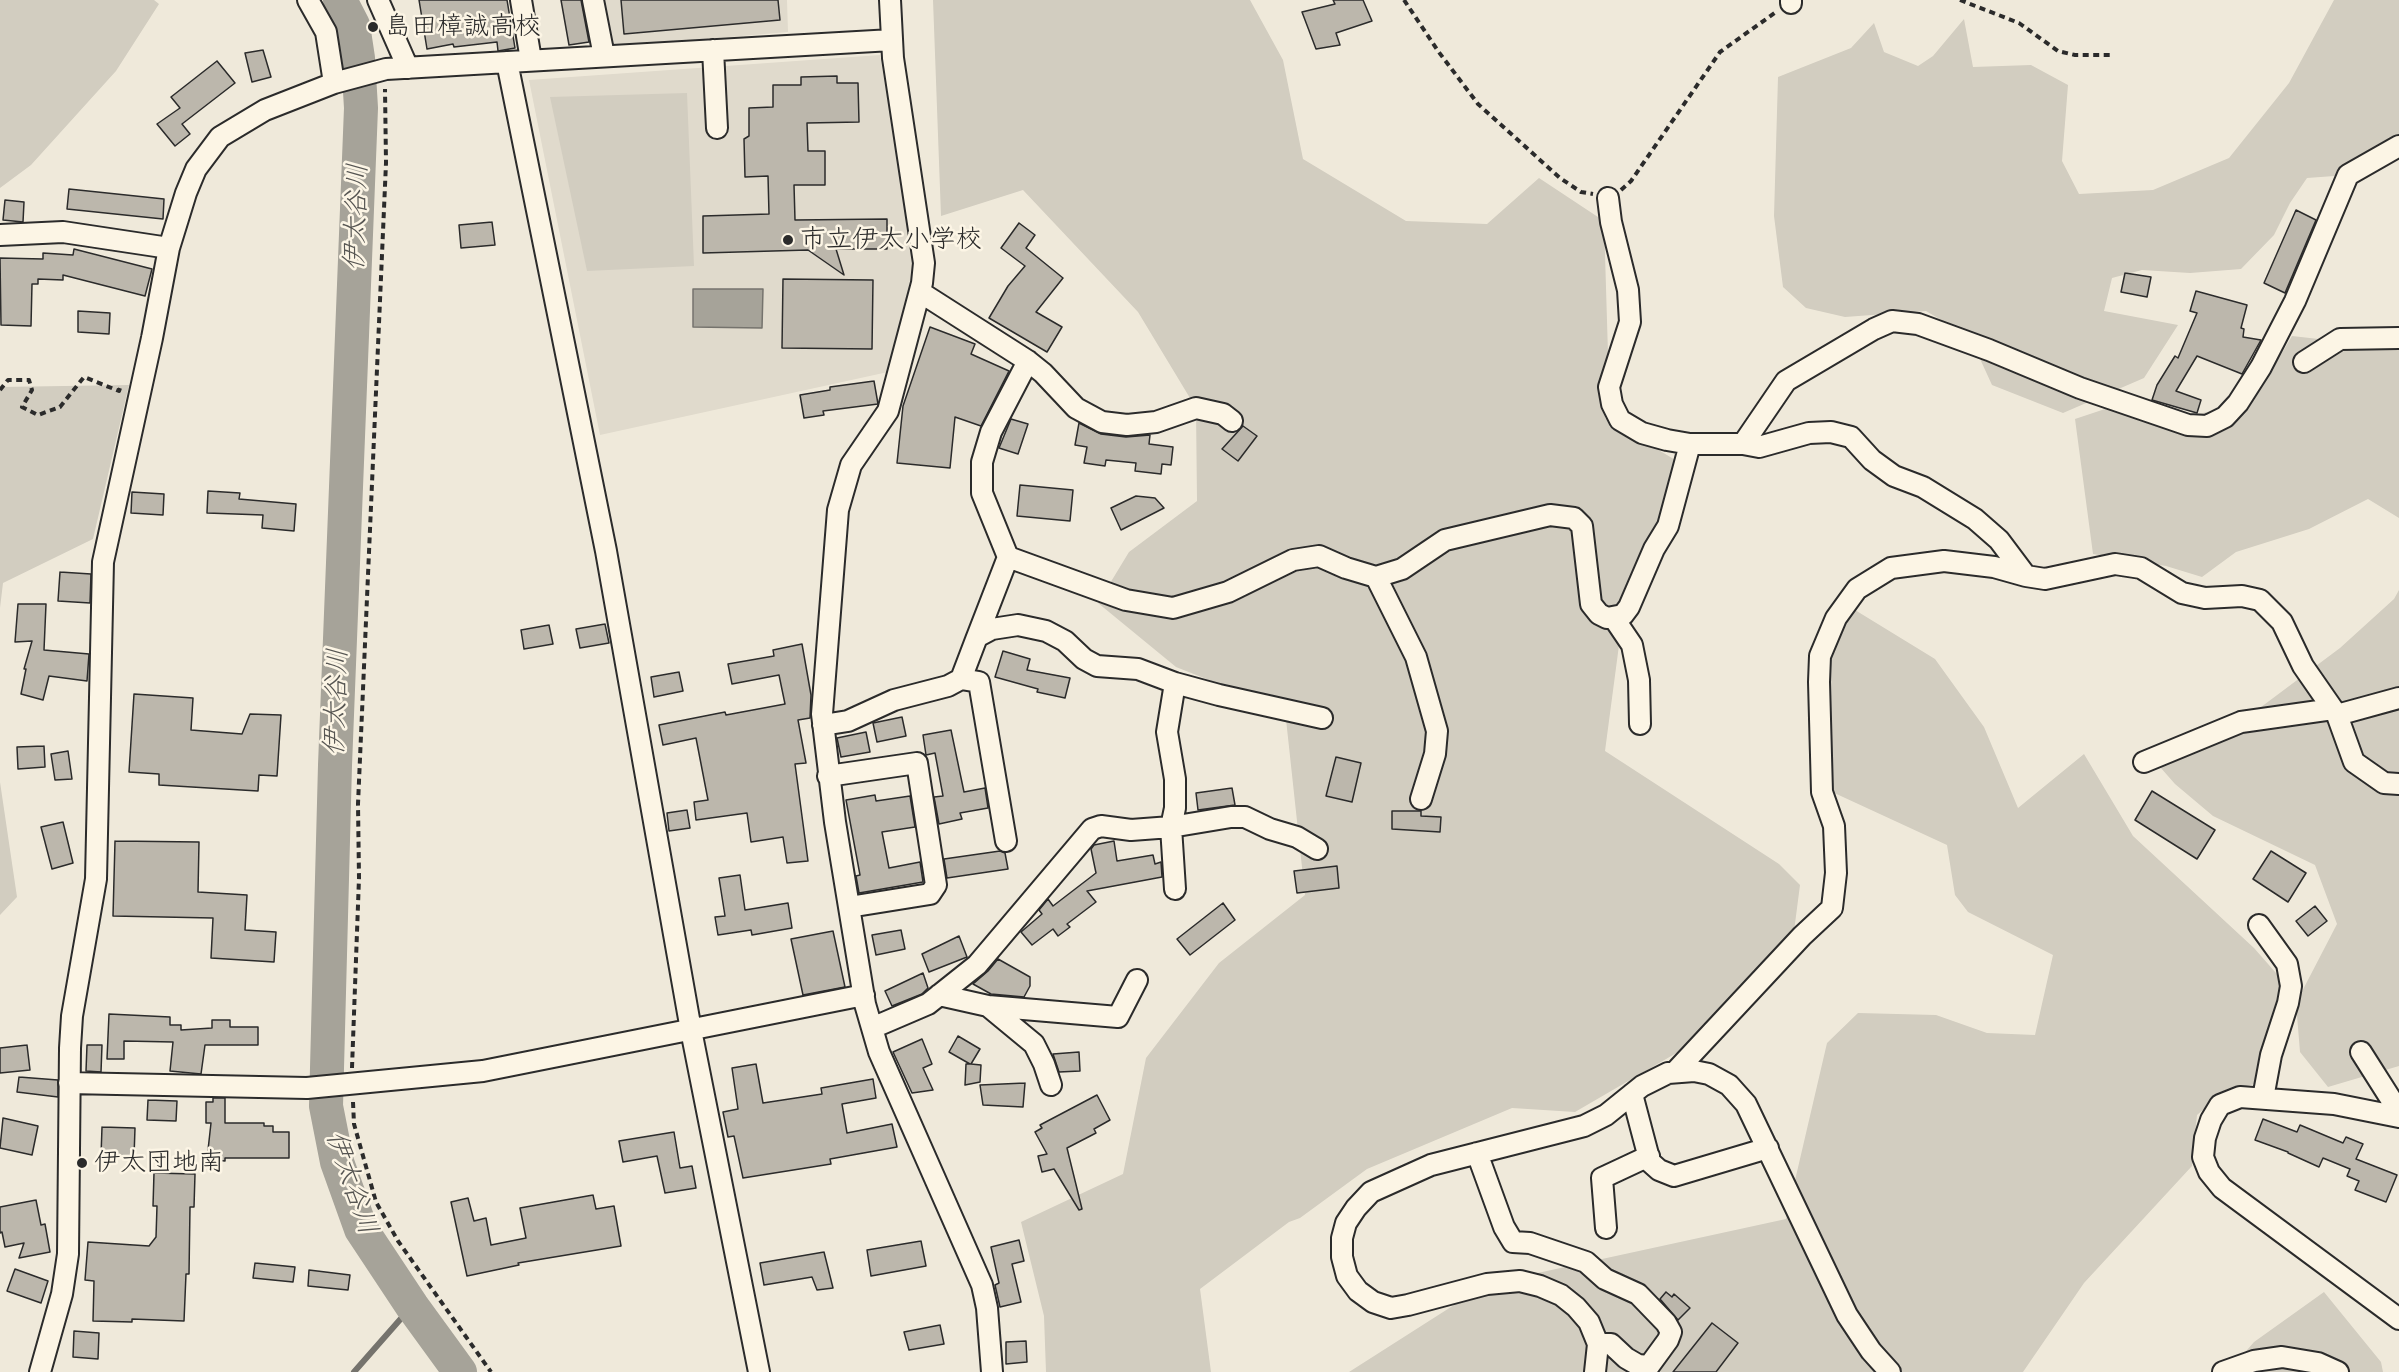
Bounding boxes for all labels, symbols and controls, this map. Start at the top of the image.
place label: 島田樟誠高校 [385,11,541,43]
marker: 島田樟誠高校 [366,20,380,34]
water label: 伊太谷川 [339,162,375,272]
place label: 市立伊太小学校 [800,224,982,256]
marker: 市立伊太小学校 [781,233,795,247]
water label: 伊太谷川 [319,647,355,757]
water label: 伊太谷川 [318,1127,384,1239]
place label: 伊太団地南 [94,1147,224,1179]
marker: 伊太団地南 [75,1156,89,1170]

